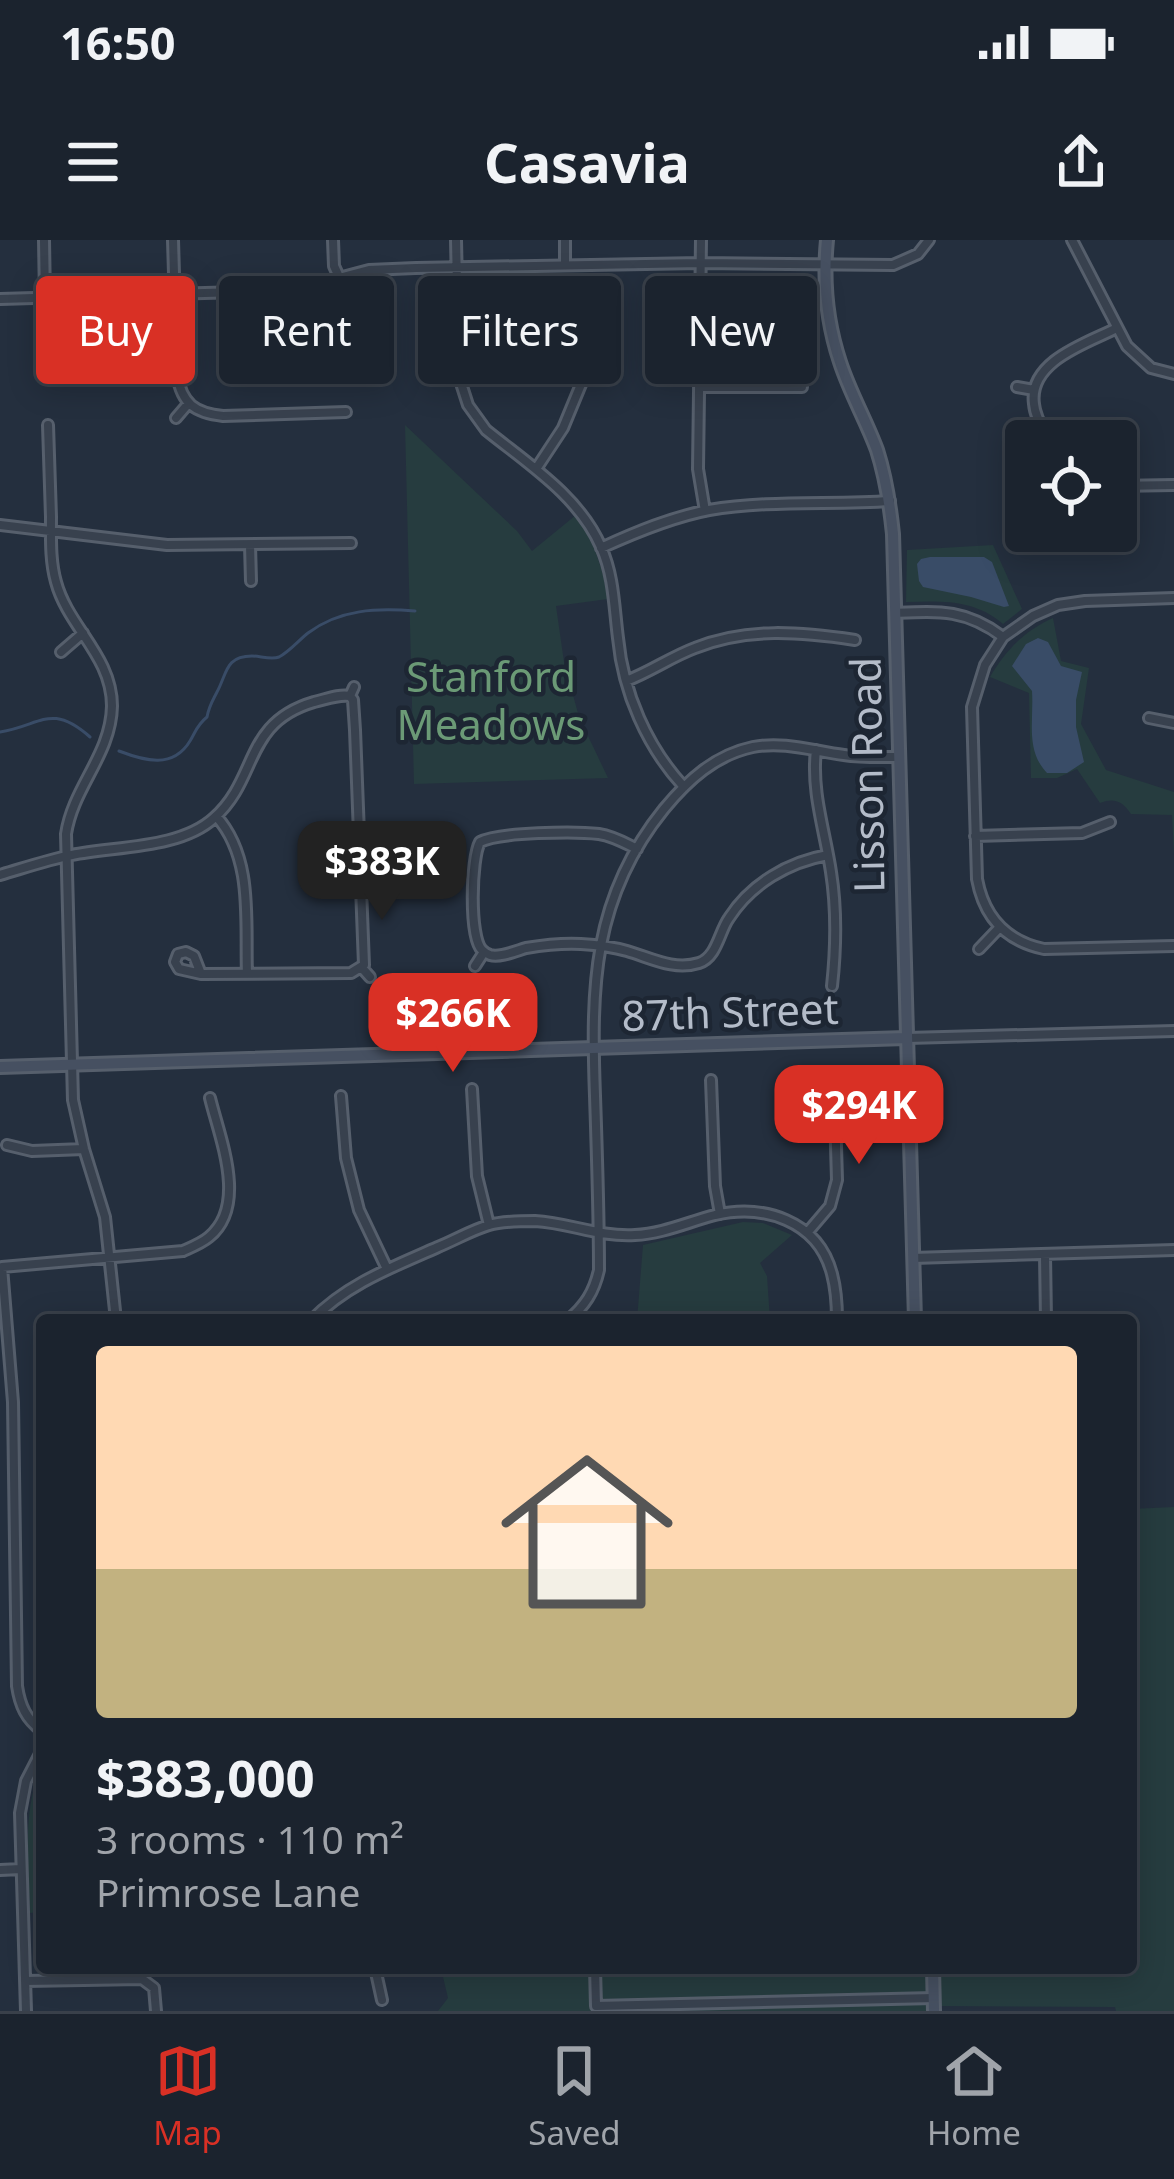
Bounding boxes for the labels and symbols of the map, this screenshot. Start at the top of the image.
park label: Stanford Meadows [397,647,585,752]
street label: Lisson Road [835,656,897,894]
pin: $383K [298,821,466,923]
pin: $266K [369,973,537,1075]
street label: 87th Street [620,979,840,1043]
pin: $294K [775,1065,943,1167]

